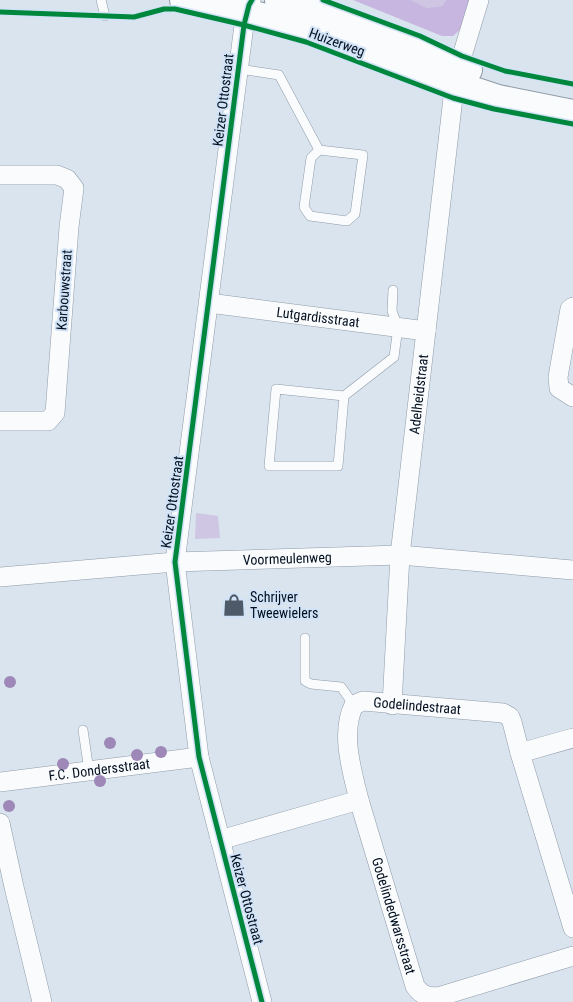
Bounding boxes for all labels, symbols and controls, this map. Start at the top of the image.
street label: Huizerweg [307,25,367,59]
street label: Keizer Ottostraat [209,53,237,147]
street label: Karbouwstraat [53,249,75,331]
street label: Lutgardisstraat [276,304,361,330]
street label: Adelheidstraat [406,353,431,435]
street label: Keizer Ottostraat [158,455,186,549]
street label: Voormeulenweg [243,549,332,568]
place label: Schrijver Tweewielers [250,589,318,621]
shop icon: Schrijver Tweewielers [221,592,247,618]
street label: Godelindestraat [373,694,462,717]
street label: F.C. Dondersstraat [48,755,151,784]
street label: Keizer Ottostraat [227,852,267,946]
street label: Godelindedwarsstraat [369,856,419,976]

